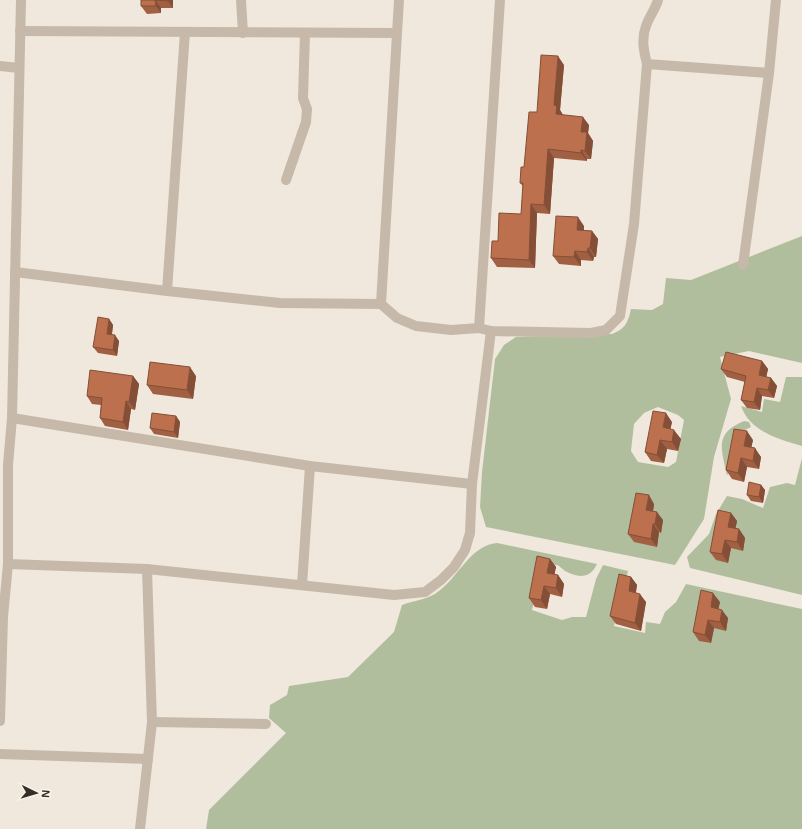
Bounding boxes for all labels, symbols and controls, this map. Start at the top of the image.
north arrow [16,773,56,813]
text: N [40,789,52,798]

